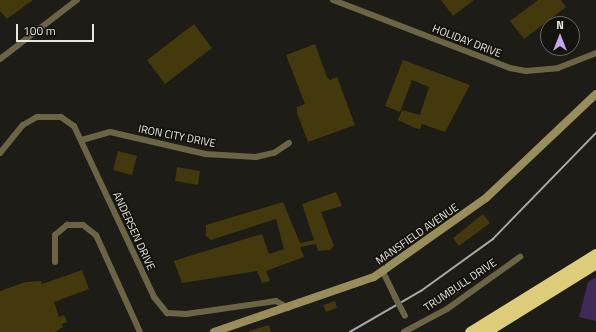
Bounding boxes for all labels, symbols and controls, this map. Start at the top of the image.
scale bar [18,16,96,42]
north arrow [540,16,580,56]
text: N [556,17,564,33]
text: 100 m [23,21,56,40]
street label: HOLIDAY DRIVE [431,22,503,60]
street label: IRON CITY DRIVE [137,122,217,150]
street label: ANDERSEN DRIVE [110,190,158,272]
street label: MANSFIELD AVENUE [373,201,461,267]
street label: TRUMBULL DRIVE [421,256,499,314]

